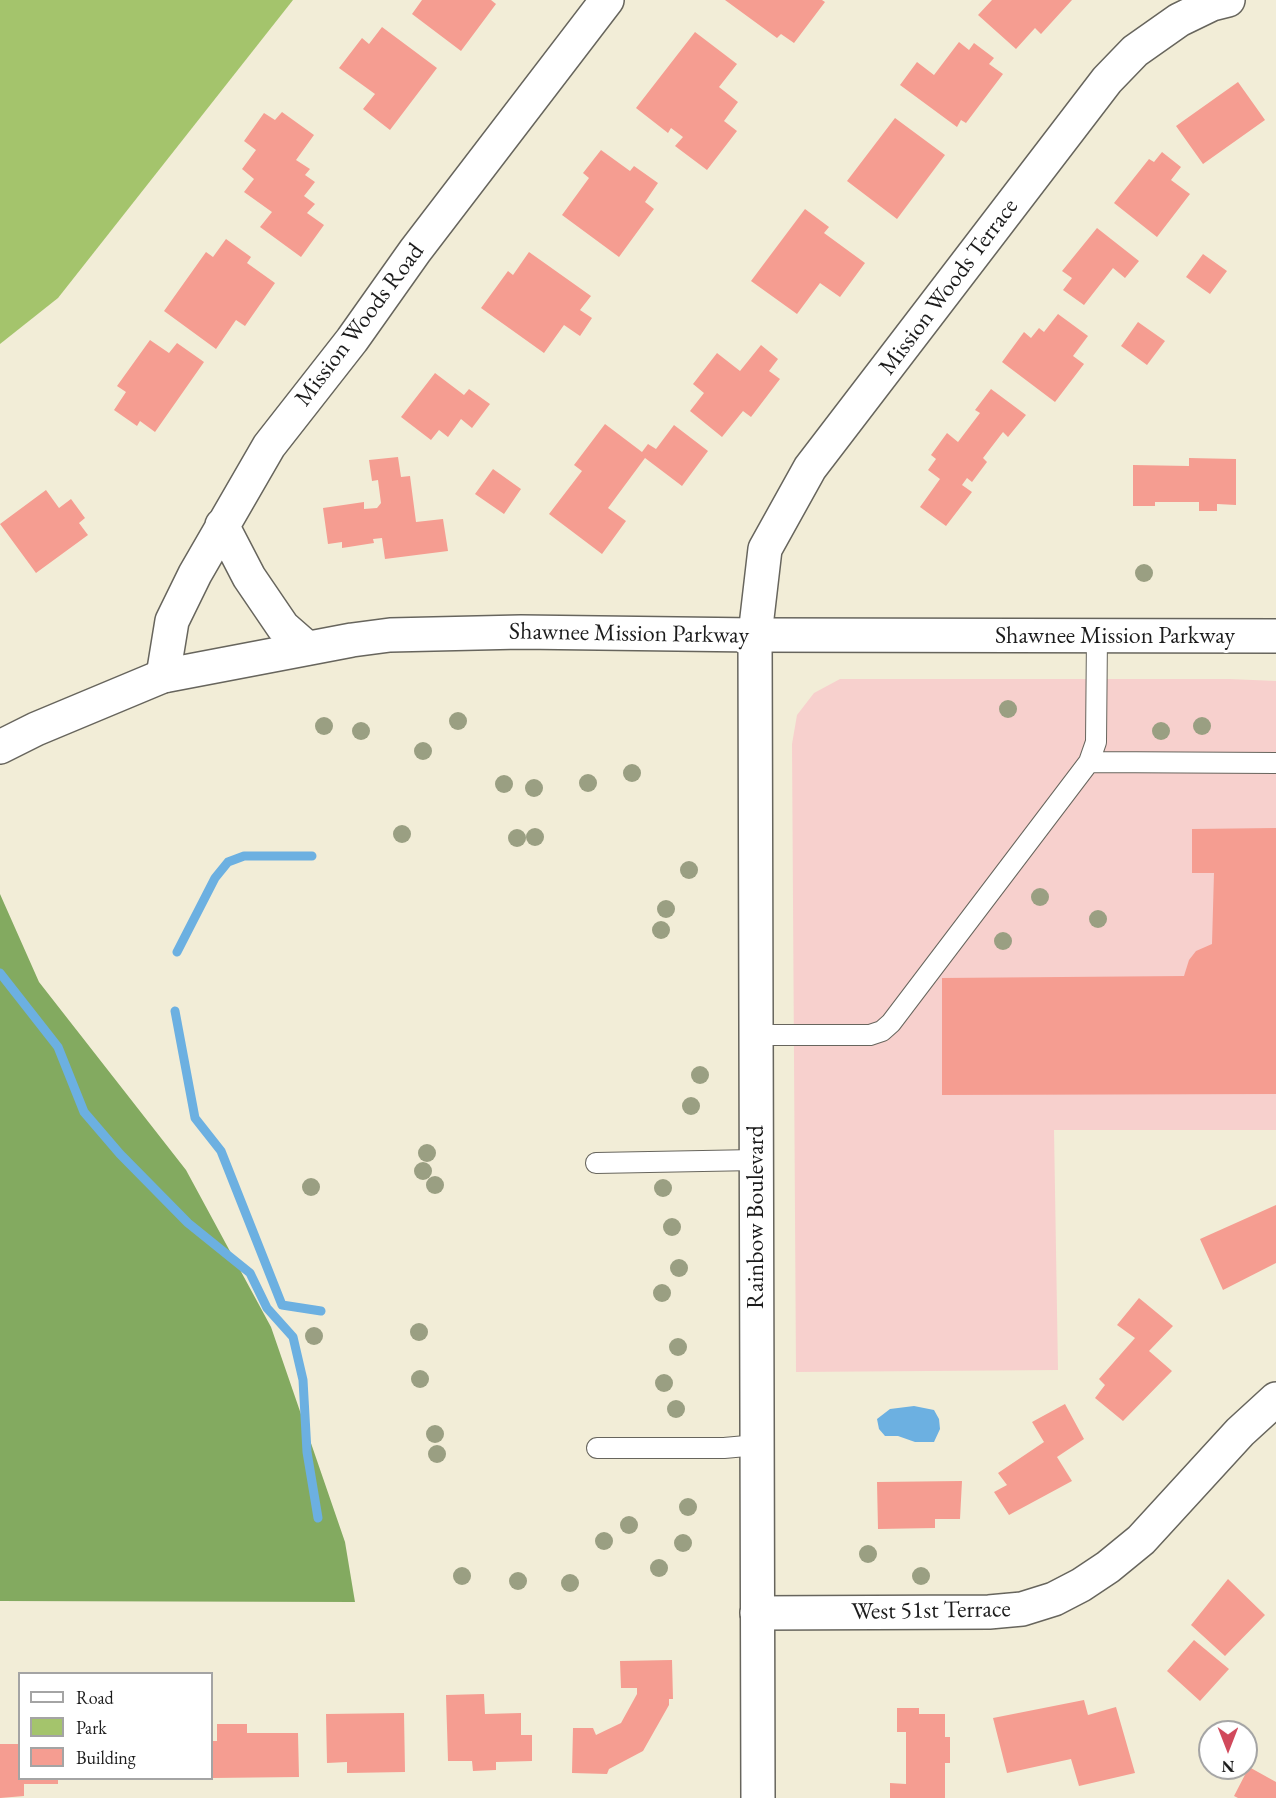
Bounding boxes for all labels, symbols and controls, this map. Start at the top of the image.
street label: Mission Woods Terrace [873,193,1025,381]
street label: Mission Woods Road [289,238,431,412]
street label: Shawnee Mission Parkway [509,618,749,650]
street label: Shawnee Mission Parkway [995,622,1235,650]
street label: Rainbow Boulevard [742,1125,770,1309]
street label: West 51st Terrace [851,1595,1011,1627]
legend [18,1672,213,1780]
text: Road [76,1686,114,1709]
text: Park [76,1716,107,1739]
north arrow [1198,1720,1258,1780]
text: Building [76,1746,136,1769]
text: N [1222,1756,1234,1777]

